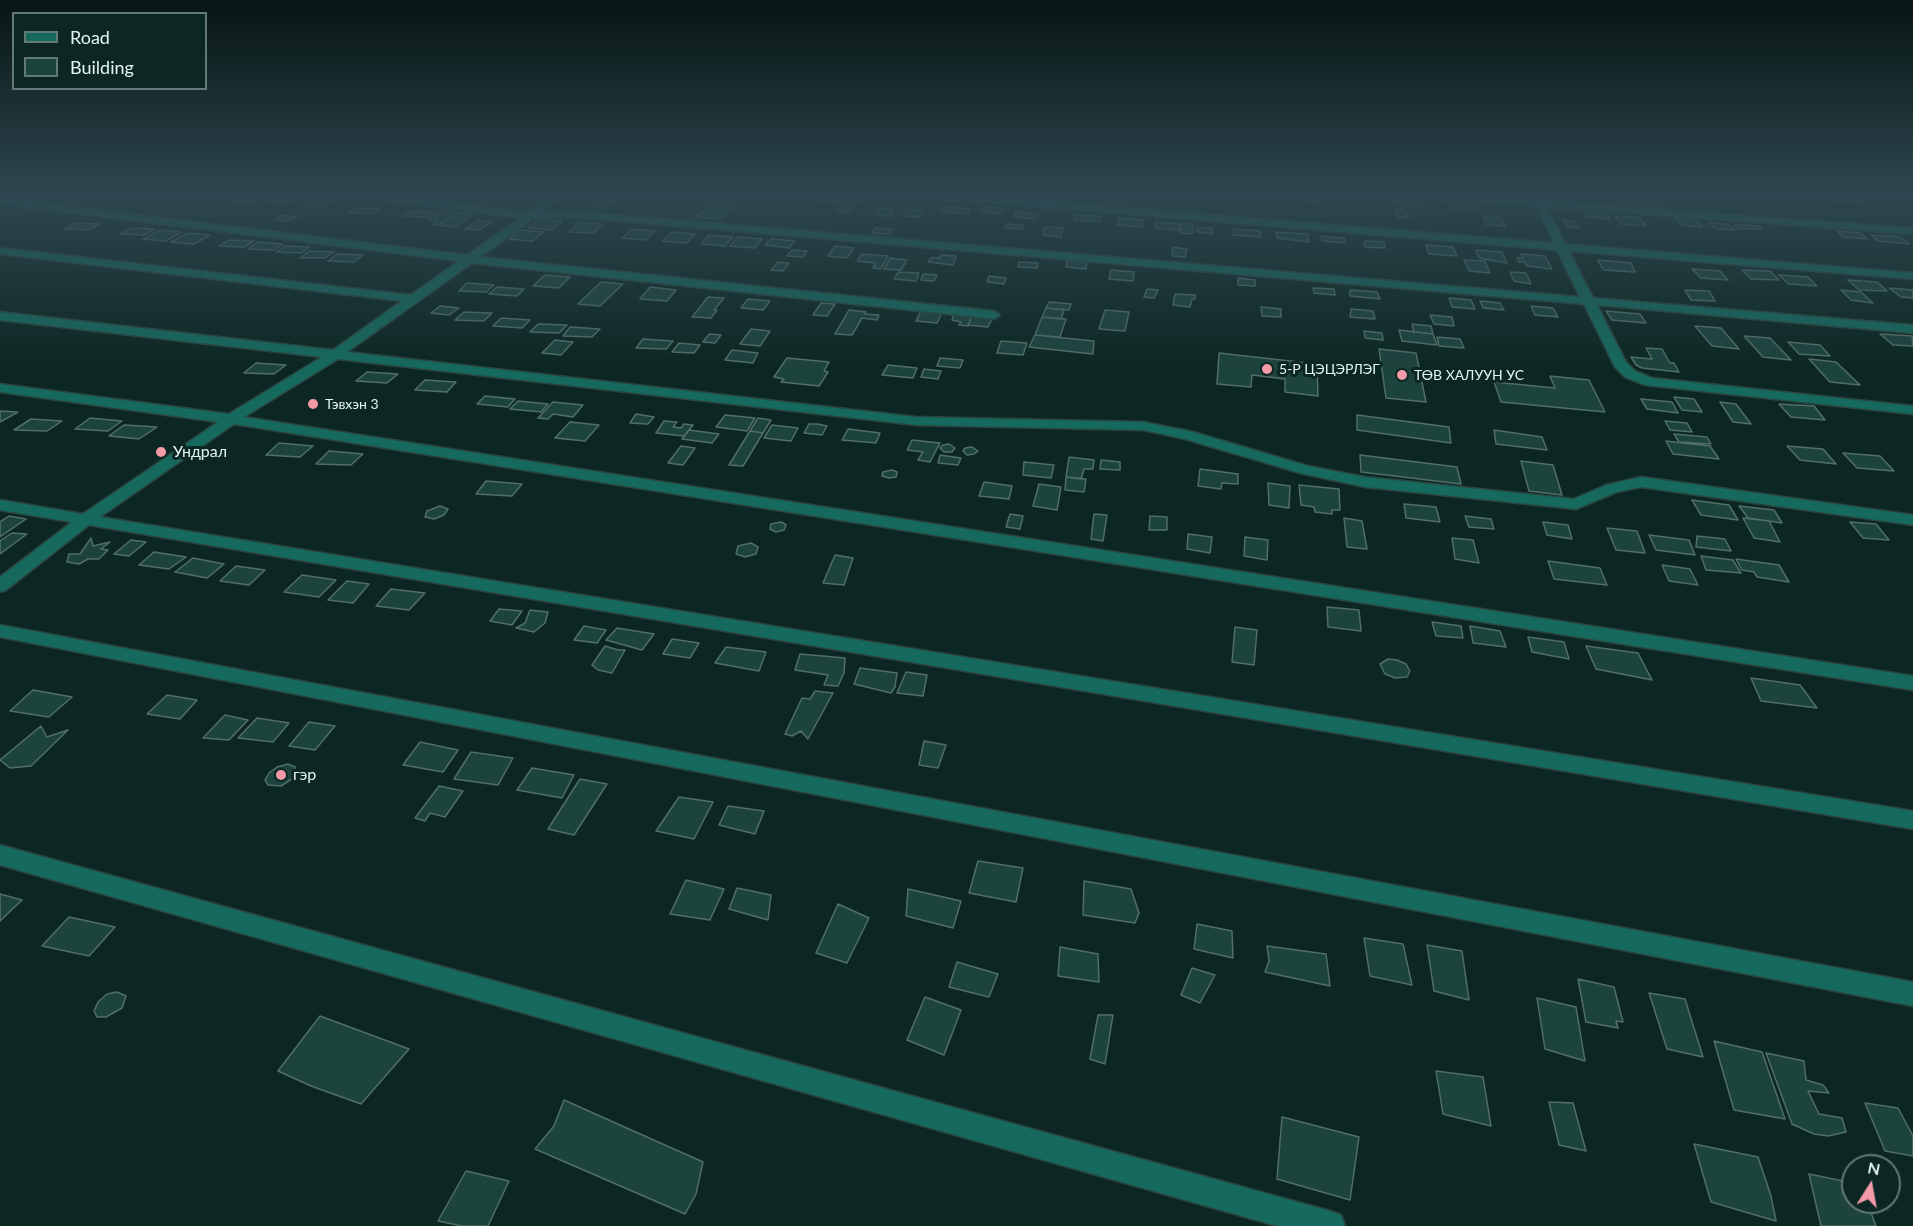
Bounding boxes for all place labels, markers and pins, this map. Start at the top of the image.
place label: 5-Р ЦЭЦЭРЛЭГ [1279,361,1380,377]
marker: 5-Р ЦЭЦЭРЛЭГ [1260,362,1274,376]
place label: ТӨВ ХАЛУУН УС [1414,367,1524,383]
marker: ТӨВ ХАЛУУН УС [1395,368,1409,382]
place label: Тэвхэн 3 [325,396,379,412]
marker: Тэвхэн 3 [306,397,320,411]
place label: Ундрал [173,442,227,462]
marker: Ундрал [154,445,168,459]
place label: гэр [293,765,316,785]
marker: гэр [274,768,288,782]

